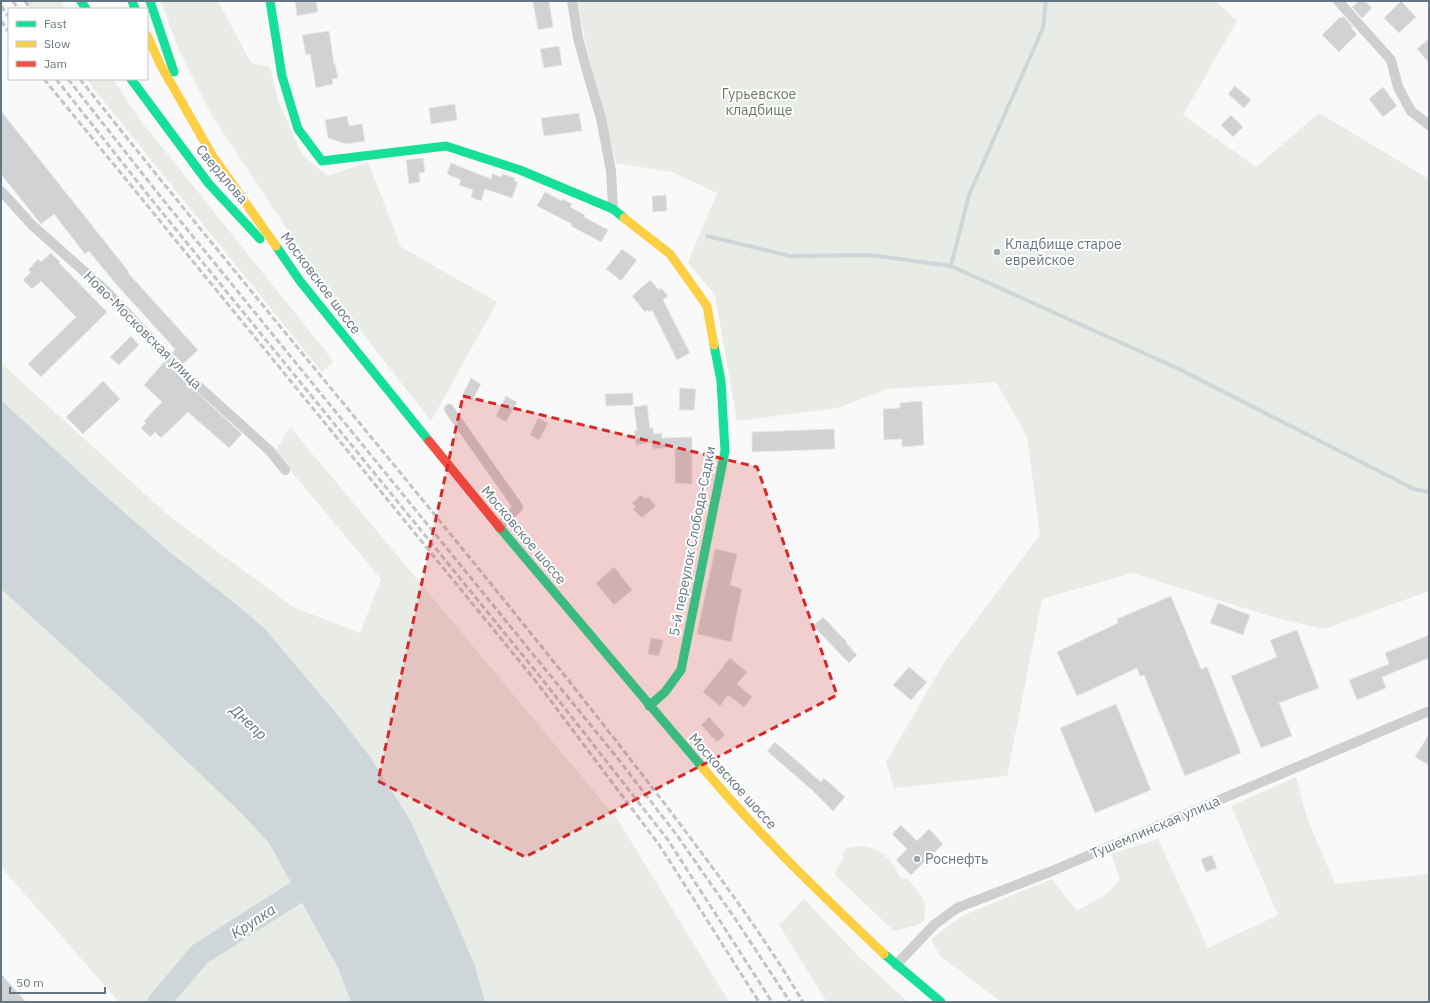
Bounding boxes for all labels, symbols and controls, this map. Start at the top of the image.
legend [8,8,148,80]
text: Fast [44,16,67,31]
text: Slow [44,36,70,51]
text: Jam [44,56,67,71]
park label: Гурьевское кладбище [722,85,796,119]
street label: Свердлова [192,141,252,208]
street label: Московское шоссе [277,228,365,338]
place label: Кладбище старое еврейское [1005,235,1122,269]
marker: Кладбище старое еврейское [992,247,1002,257]
street label: Ново-Московская улица [80,267,206,393]
street label: 5-й переулок Слобода-Садки [665,445,719,637]
street label: Московское шоссе [477,482,571,588]
water label: Днепр [225,699,271,744]
street label: Московское шоссе [685,729,781,833]
street label: Тушемлинская улица [1087,791,1223,862]
place label: Роснефть [925,850,988,868]
marker: Роснефть [912,854,922,864]
water label: Крупка [227,899,279,943]
scale bar [10,969,105,995]
text: 50 m [16,975,44,990]

